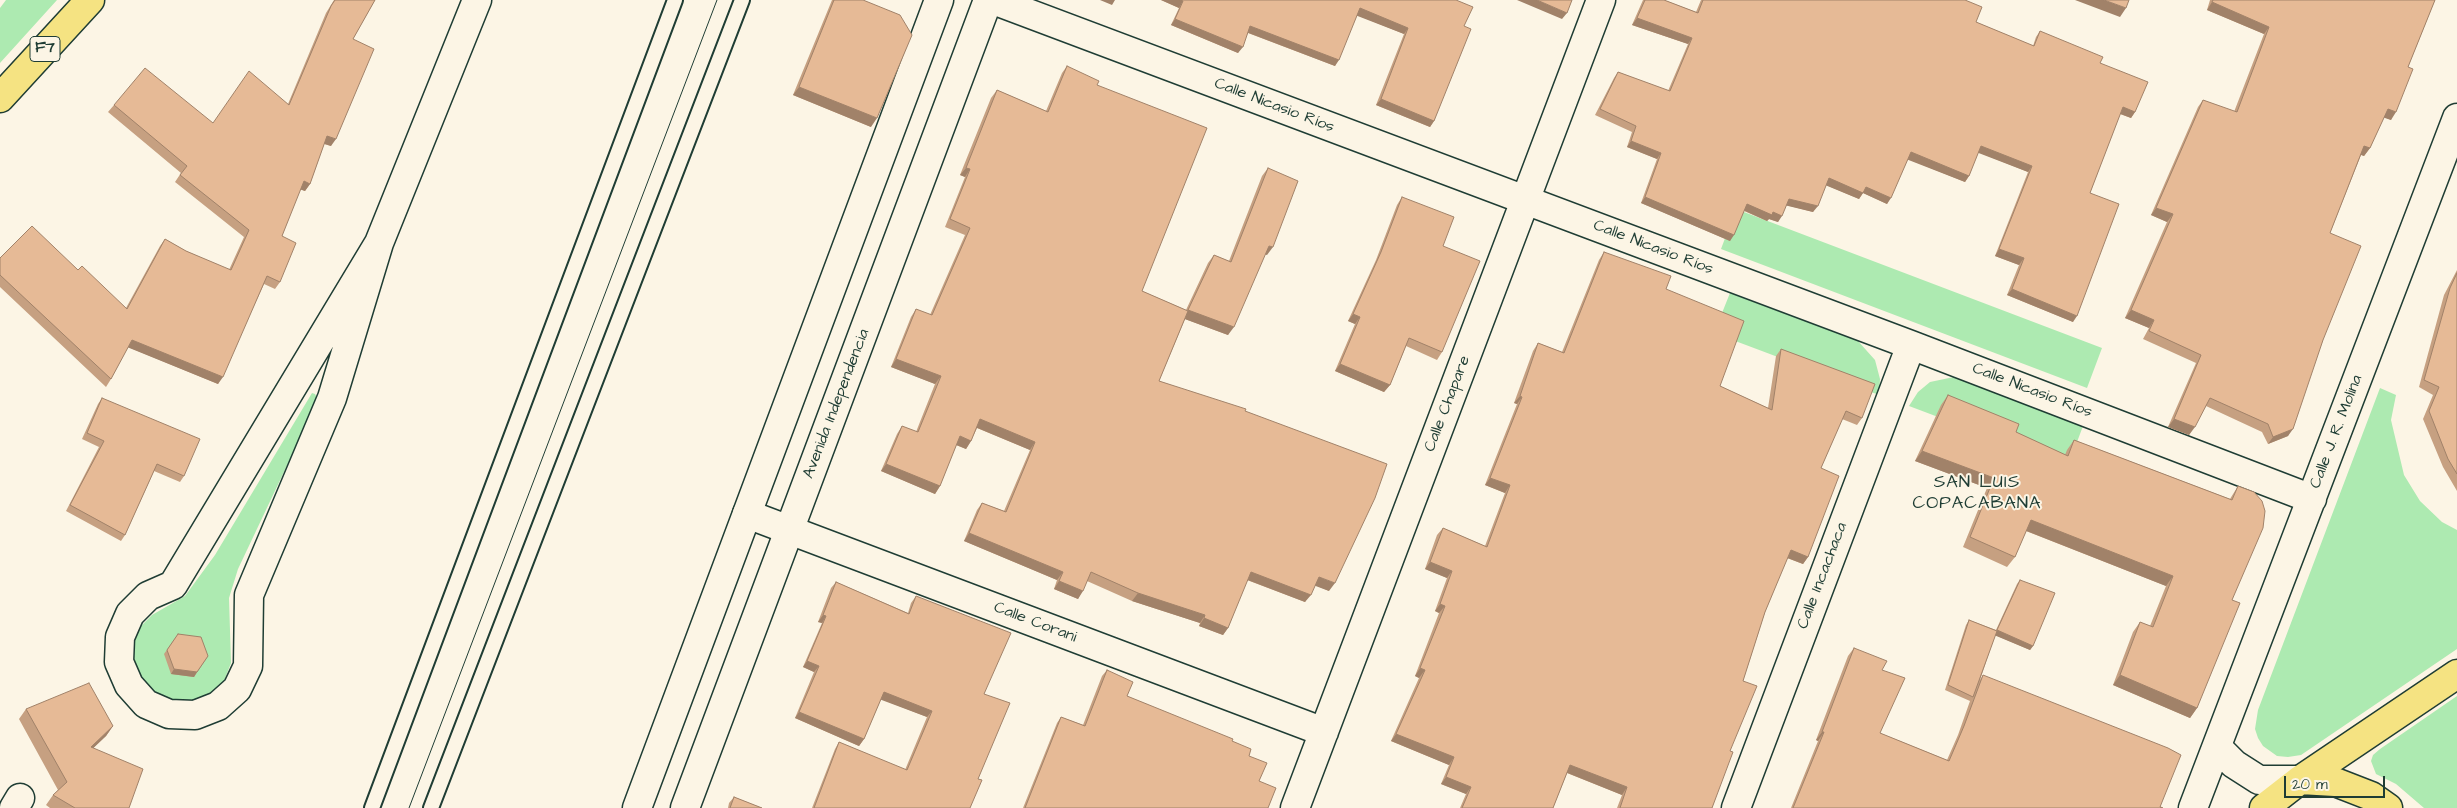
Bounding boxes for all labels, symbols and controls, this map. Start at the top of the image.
road number: F7 [30,36,60,62]
street label: Calle Nicasio Ríos [1211,74,1337,138]
street label: Calle Nicasio Ríos [1590,216,1716,280]
street label: Avenida Independencia [800,326,874,482]
street label: Calle Chapare [1421,353,1475,455]
street label: Calle Nicasio Ríos [1969,359,2095,423]
street label: Calle J. R. Molina [2307,373,2367,491]
district label: SAN LUIS COPACABANA [1911,472,2043,514]
street label: Calle Incachaca [1794,520,1852,632]
street label: Calle Corani [991,598,1079,648]
scale bar [2287,766,2388,798]
text: 20 m [2292,774,2328,795]

